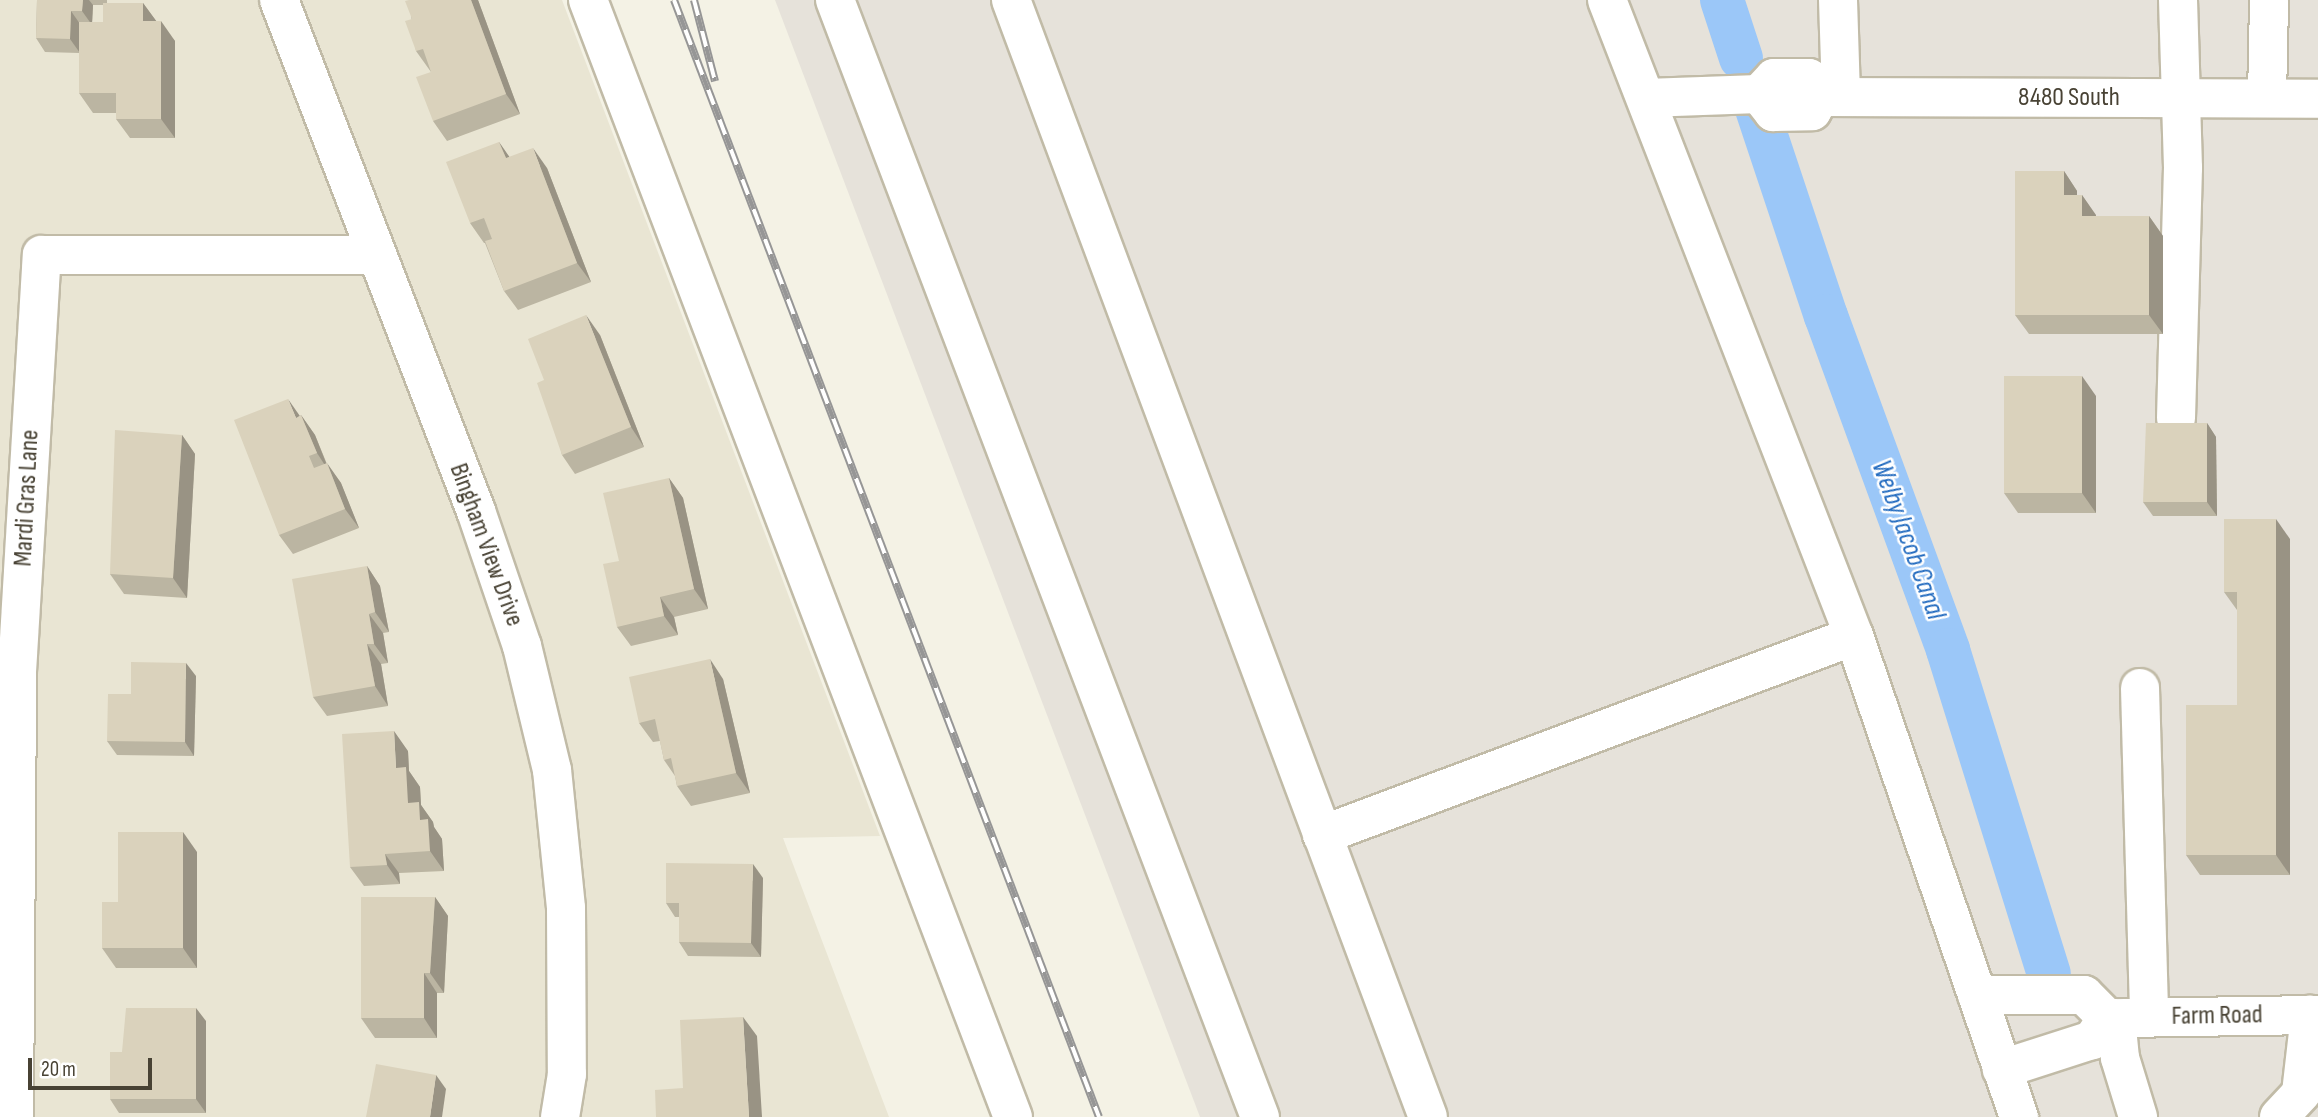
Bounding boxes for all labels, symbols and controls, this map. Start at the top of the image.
street label: 8480 South [2018,82,2120,114]
street label: Mardi Gras Lane [8,429,46,567]
water label: Welby Jacob Canal [1864,456,1952,624]
street label: Bingham View Drive [442,459,530,631]
street label: Farm Road [2171,1000,2263,1032]
scale bar [32,1044,156,1088]
text: 20 m [41,1057,76,1082]

